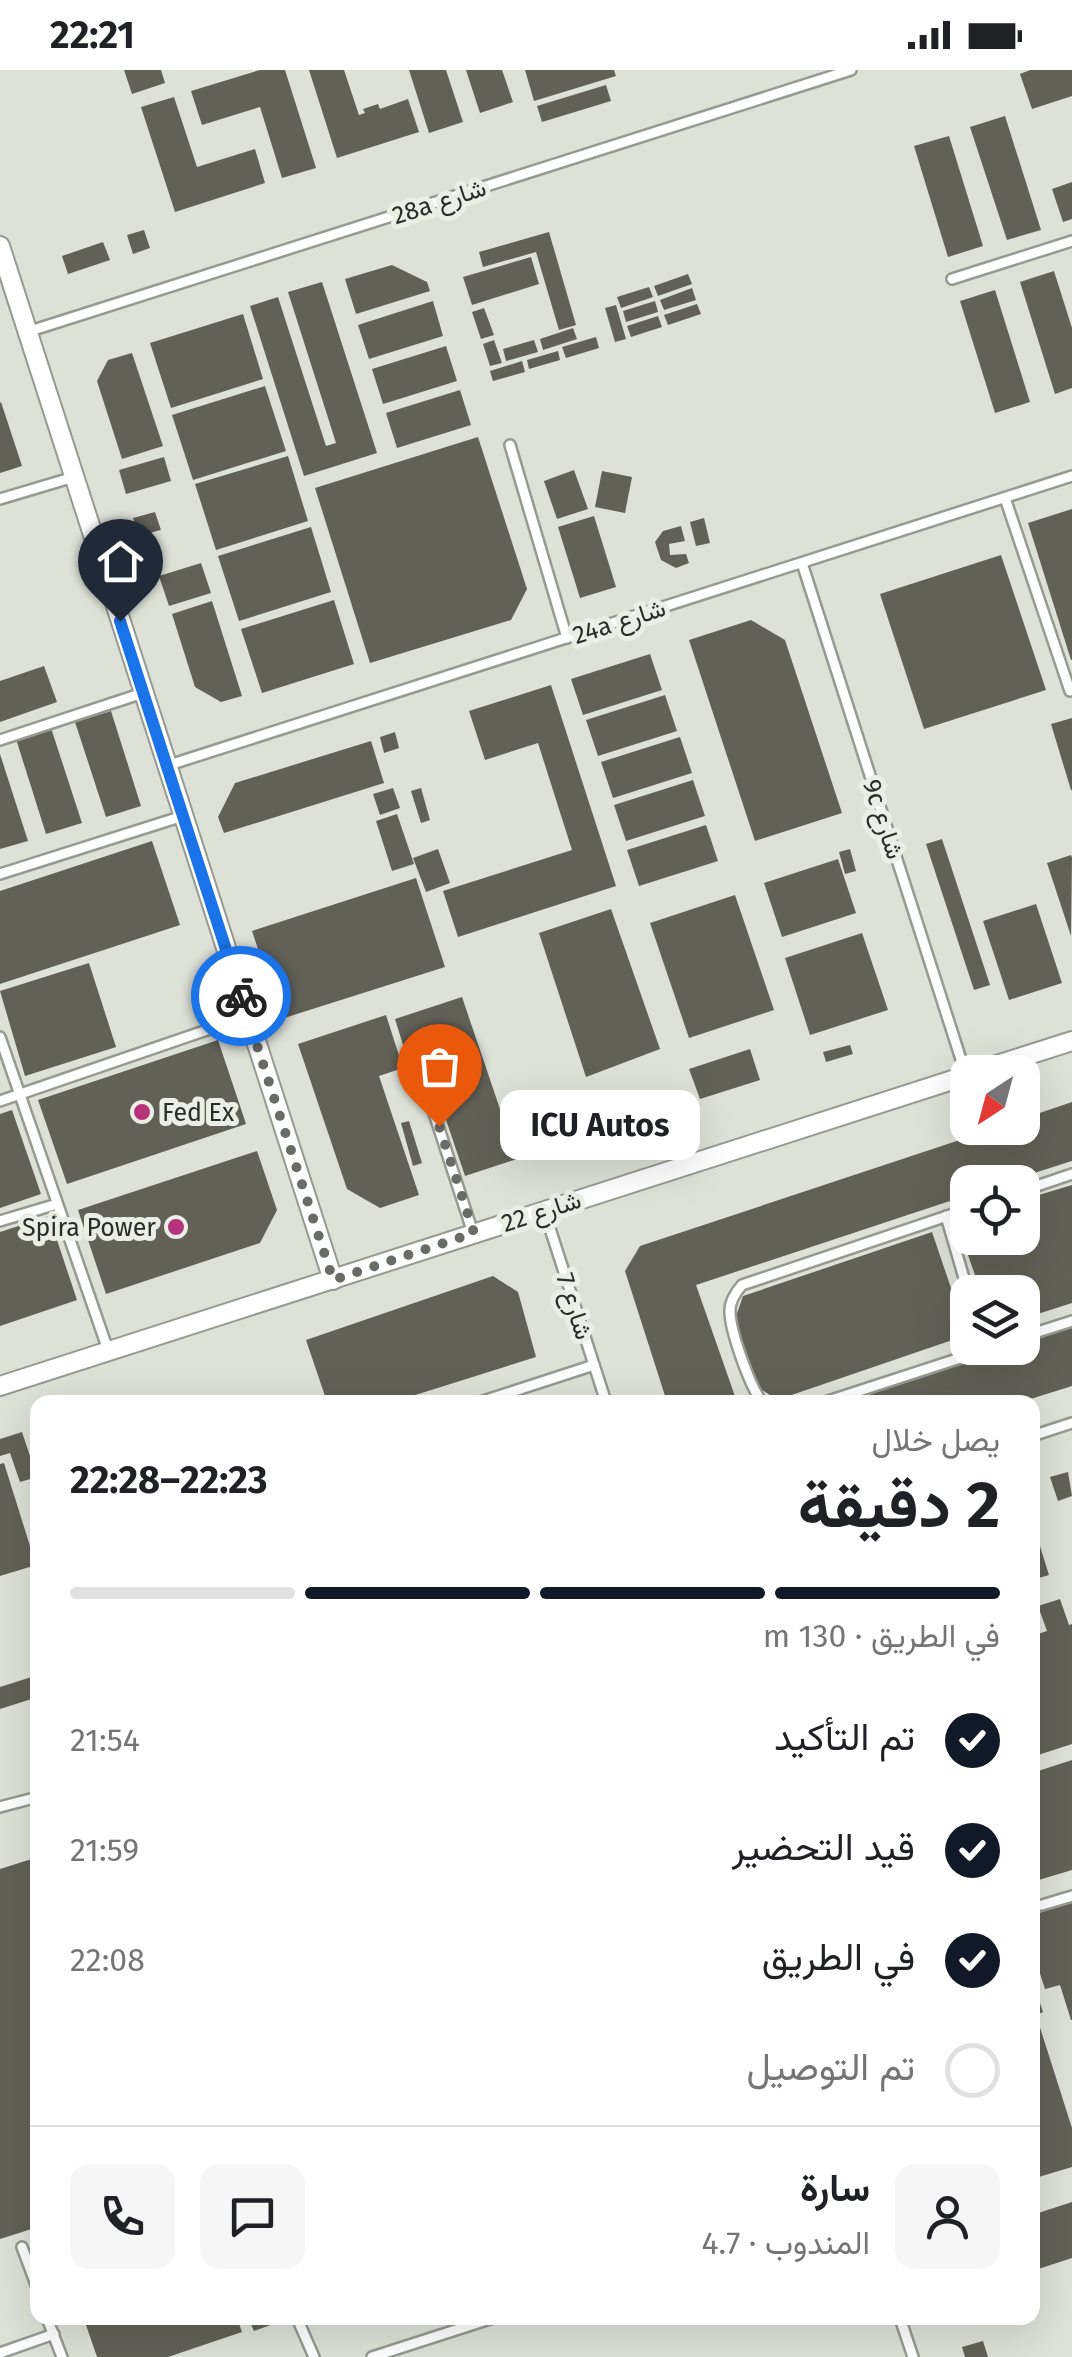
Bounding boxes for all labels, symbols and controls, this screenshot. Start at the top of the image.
text: 22:21 [50,12,135,58]
street label: 28a شارع [389,173,490,232]
pin [78,519,163,622]
icon: home [93,534,148,589]
street label: 24a شارع [569,593,670,652]
street label: 9c شارع [855,776,910,863]
courier [191,946,291,1046]
icon: bike [214,969,269,1024]
pin [397,1024,482,1127]
icon: bag [412,1039,467,1094]
north arrow [950,1055,1040,1145]
map controls [950,1055,1040,1365]
callout: ICU Autos [499,1091,699,1161]
place label: Fed Ex [162,1098,234,1128]
marker: Fed Ex [131,1101,153,1123]
text: ICU Autos [531,1106,669,1144]
button: locate [950,1165,1040,1255]
street label: شارع 22 [498,1185,585,1240]
place label: Spira Power [22,1213,156,1243]
marker: Spira Power [165,1216,187,1238]
street label: شارع 7 [548,1269,599,1344]
button: layers [950,1275,1040,1365]
text: يصل خلال [871,1421,1000,1459]
text: 22:23–22:28 [70,1457,268,1503]
text: 2 دقيقة [798,1466,1000,1544]
text: في الطريق · 130 m [763,1617,1000,1655]
icon: check [945,1713,1000,1768]
text: تم التأكيد [774,1714,915,1760]
text: 21:54 [70,1721,140,1759]
icon: check [945,1823,1000,1878]
text: قيد التحضير [732,1824,915,1870]
text: 21:59 [70,1831,139,1869]
icon: check [945,1933,1000,1988]
text: في الطريق [762,1934,915,1980]
text: 22:08 [70,1941,145,1979]
text: تم التوصيل [747,2044,915,2090]
button: phone [70,2164,175,2269]
button: chat [200,2164,305,2269]
button: person [895,2164,1000,2269]
text: سارة [800,2165,870,2211]
text: المندوب · 4.7 [701,2224,870,2262]

